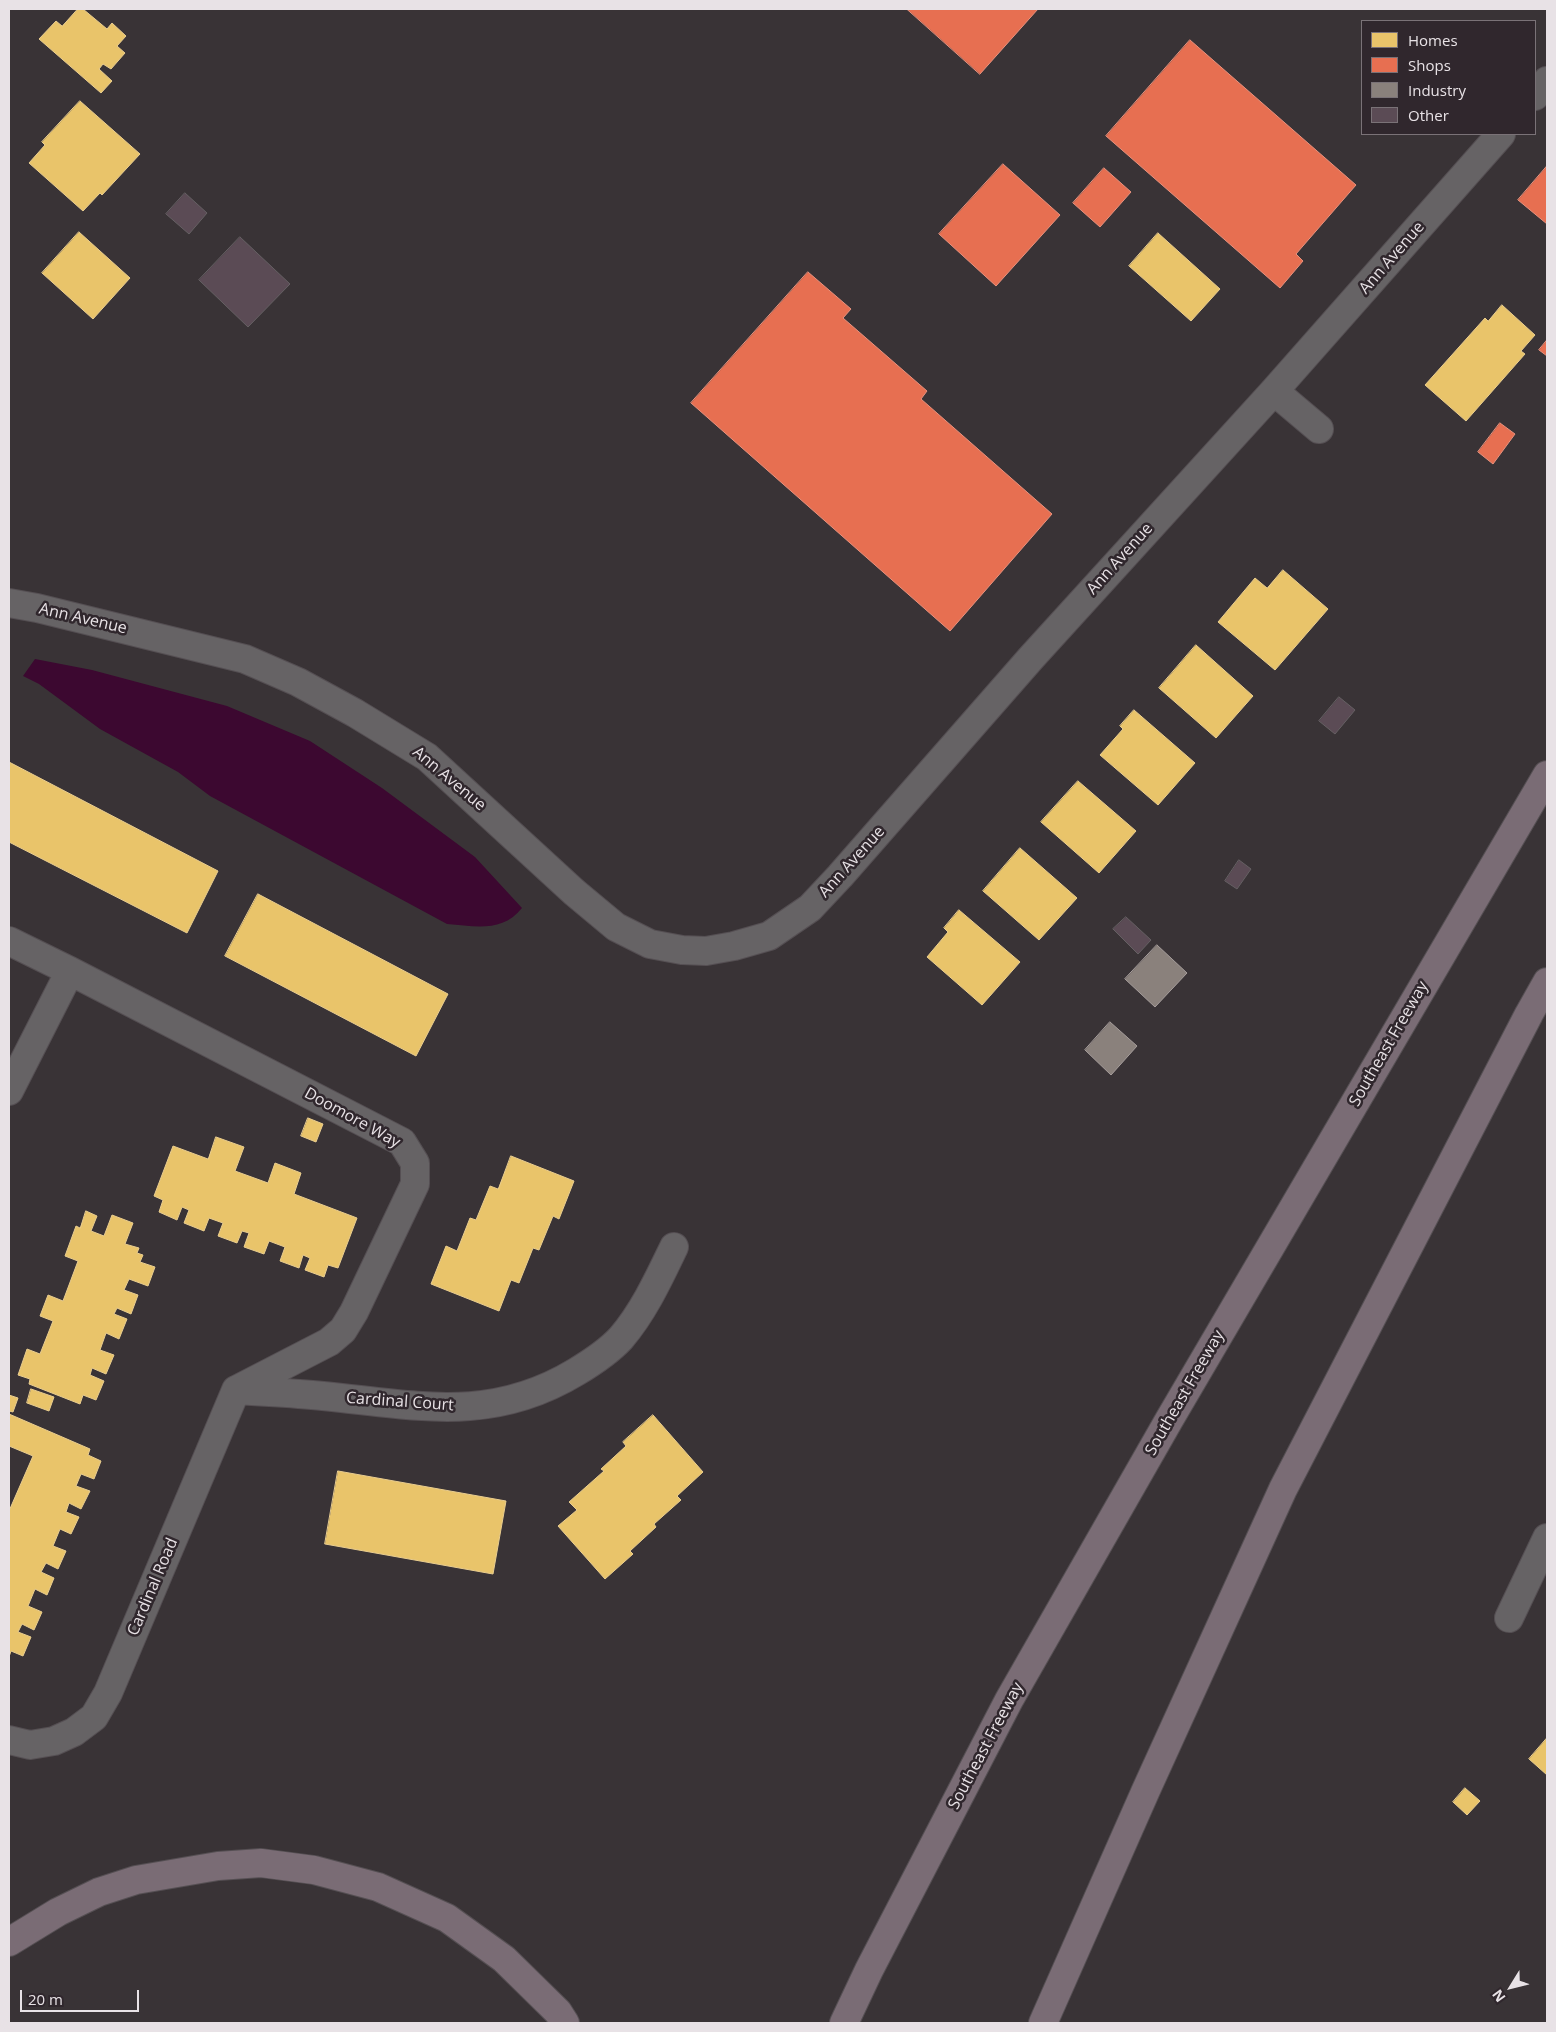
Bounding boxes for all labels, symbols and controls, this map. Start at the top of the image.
legend [1361,20,1536,135]
text: Homes [1408,30,1458,50]
text: Shops [1408,55,1451,75]
text: Industry [1408,80,1466,100]
text: Other [1408,105,1449,125]
street label: Ann Avenue [1355,218,1429,298]
street label: Ann Avenue [1083,519,1157,599]
street label: Ann Avenue [37,600,129,638]
street label: Ann Avenue [409,743,489,815]
street label: Ann Avenue [815,822,889,902]
street label: Southeast Freeway [1345,978,1433,1110]
street label: Doomore Way [301,1084,403,1152]
street label: Southeast Freeway [1141,1327,1229,1459]
street label: Cardinal Court [345,1389,455,1415]
street label: Cardinal Road [124,1535,182,1639]
street label: Southeast Freeway [944,1679,1028,1813]
north arrow [1486,1962,1536,2012]
scale bar [22,1980,141,2012]
text: N [1487,1986,1509,2006]
text: 20 m [28,1989,63,2009]

